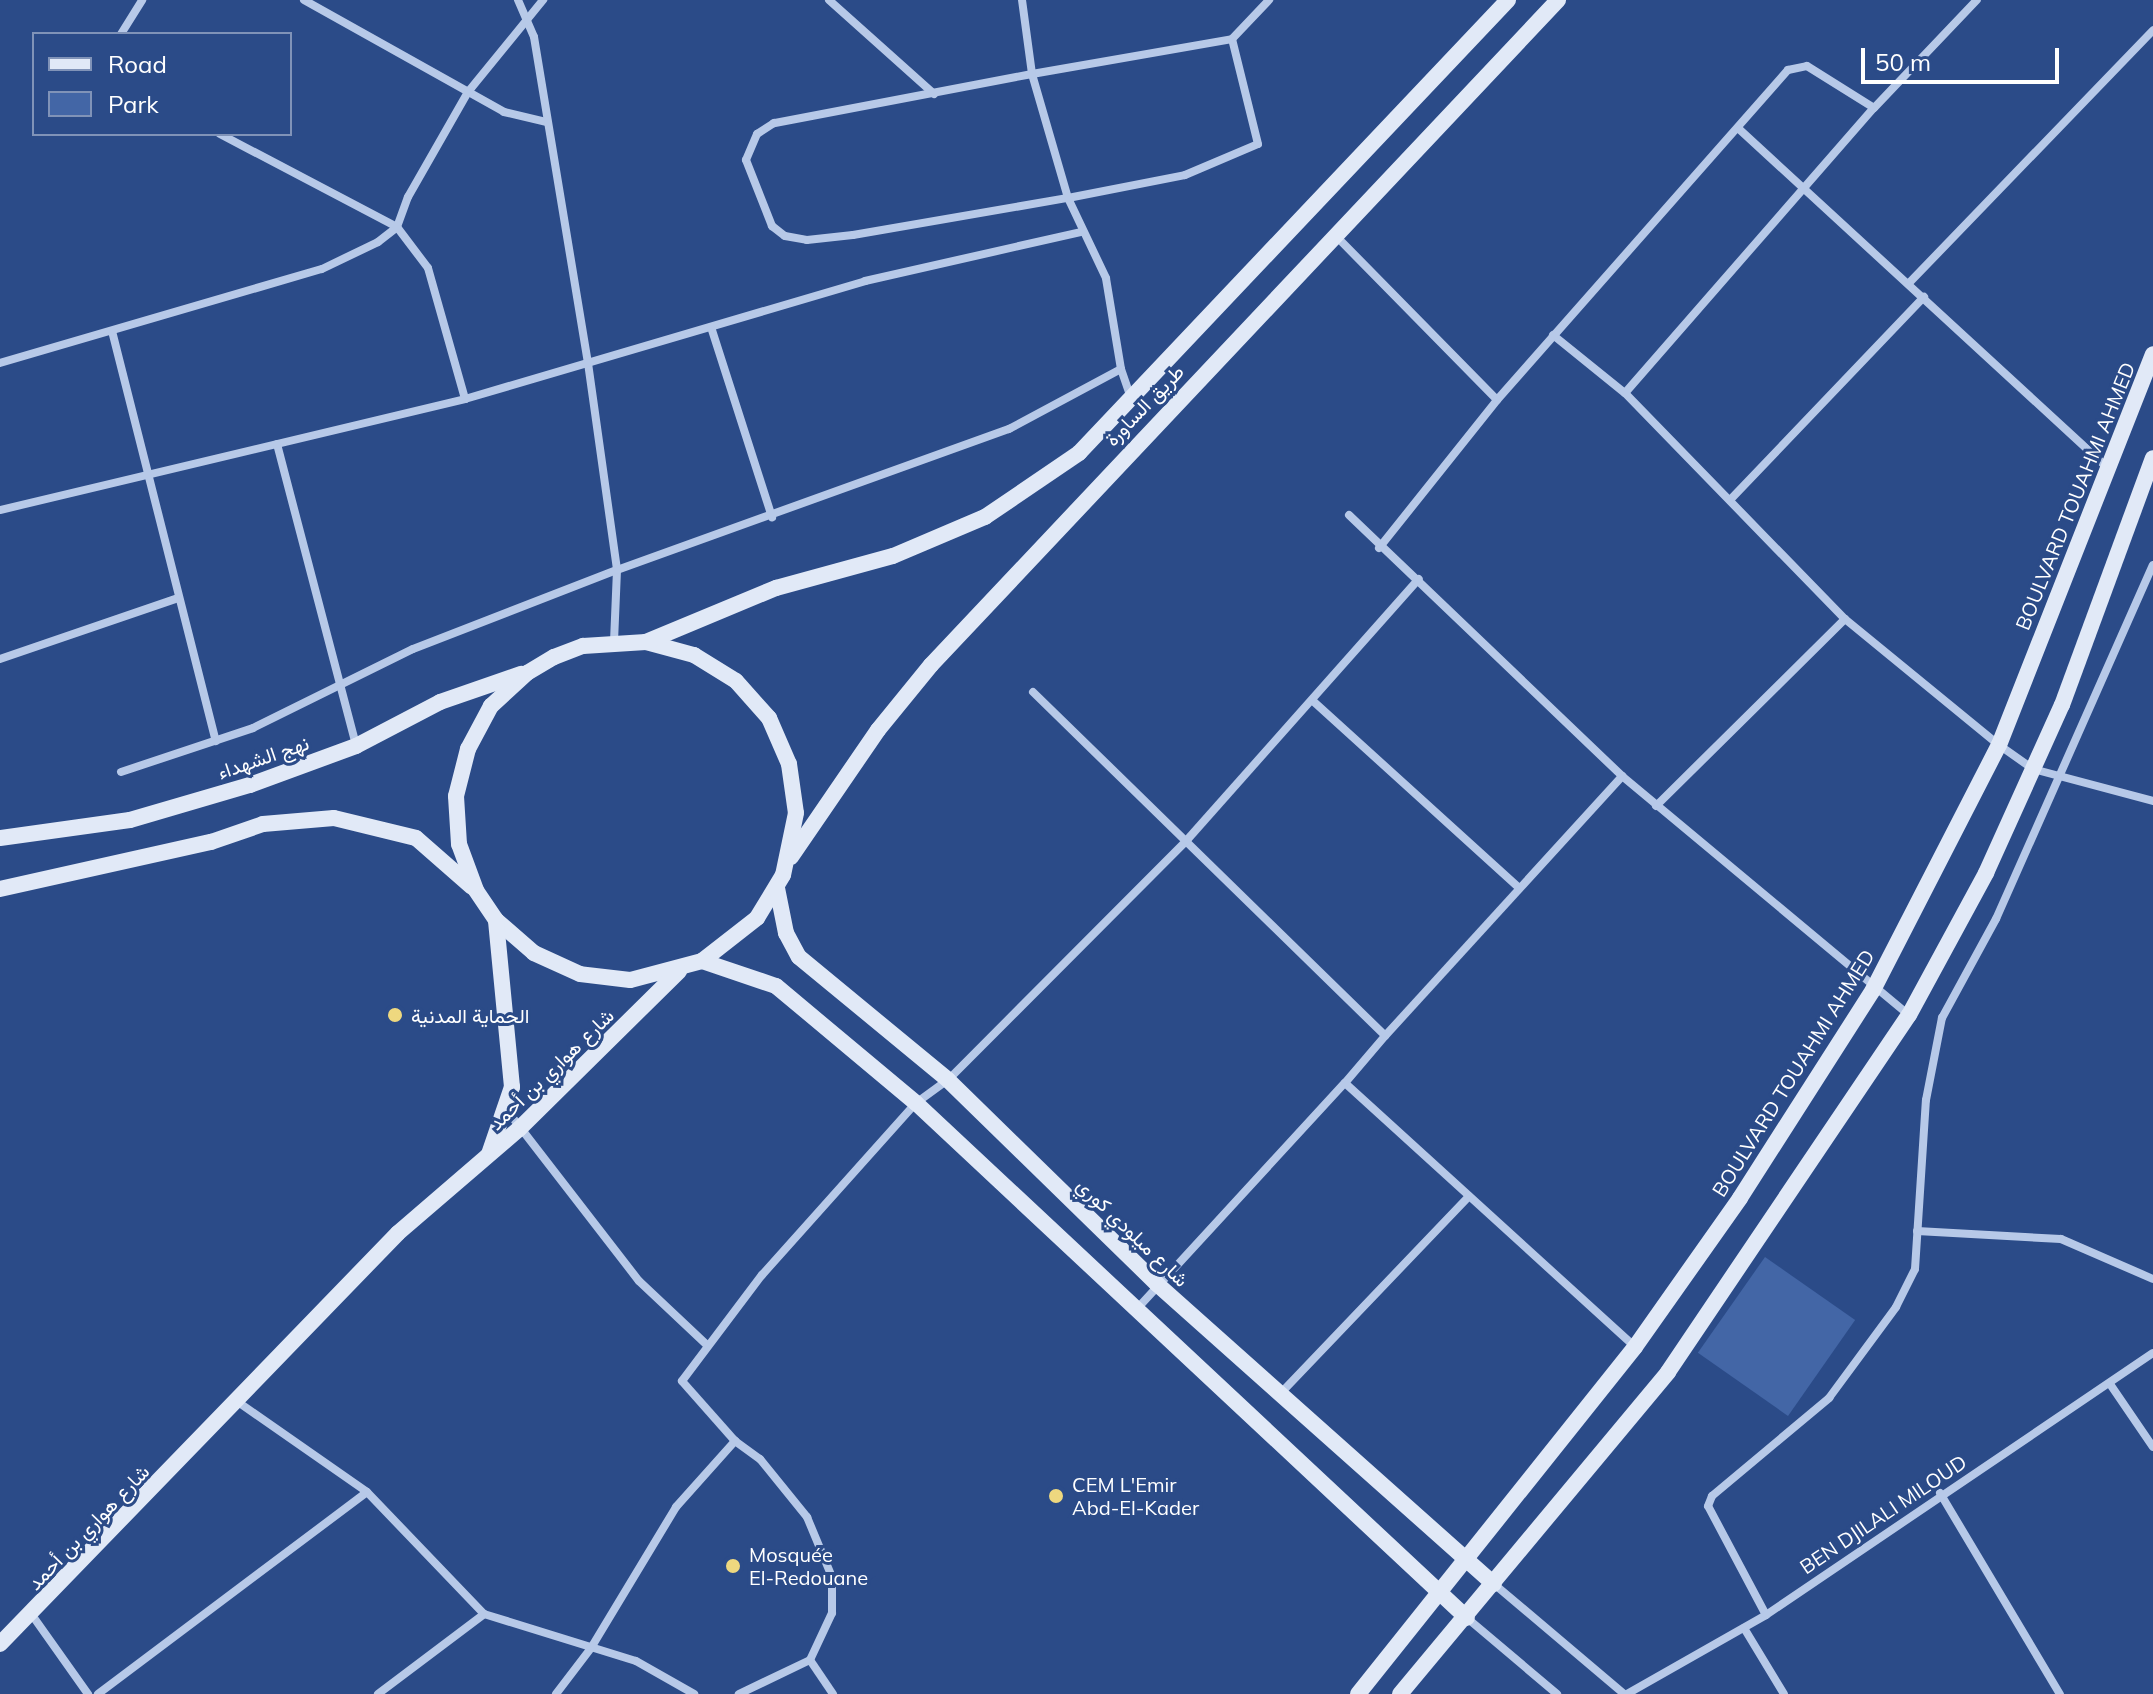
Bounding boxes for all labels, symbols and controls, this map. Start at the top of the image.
legend [32,32,292,136]
scale bar [1865,32,2063,82]
text: 50 m [1875,47,1931,77]
text: Road [108,49,167,79]
text: Park [108,89,159,119]
street label: طريق الساورة [1099,359,1189,451]
street label: BOULVARD TOUAHMI AHMED [2010,359,2140,633]
street label: نهج الشهداء [214,730,312,784]
street label: BOULVARD TOUAHMI AHMED [1707,945,1879,1201]
place label: الحماية المدنية [411,1003,529,1027]
street label: شارع هواري بن أحمد [483,1003,619,1135]
marker: الحماية المدنية [386,1006,404,1024]
street label: شارع ميلودي كوري [1072,1173,1194,1291]
street label: BEN DJILALI MILOUD [1795,1449,1971,1579]
street label: شارع هواري بن أحمد [22,1459,154,1595]
place label: CEM L'Emir Abd-El-Kader [1072,1472,1199,1519]
marker: CEM L'Emir Abd-El-Kader [1047,1487,1065,1505]
place label: Mosquée El-Redouane [749,1542,868,1589]
marker: Mosquée El-Redouane [724,1557,742,1575]

